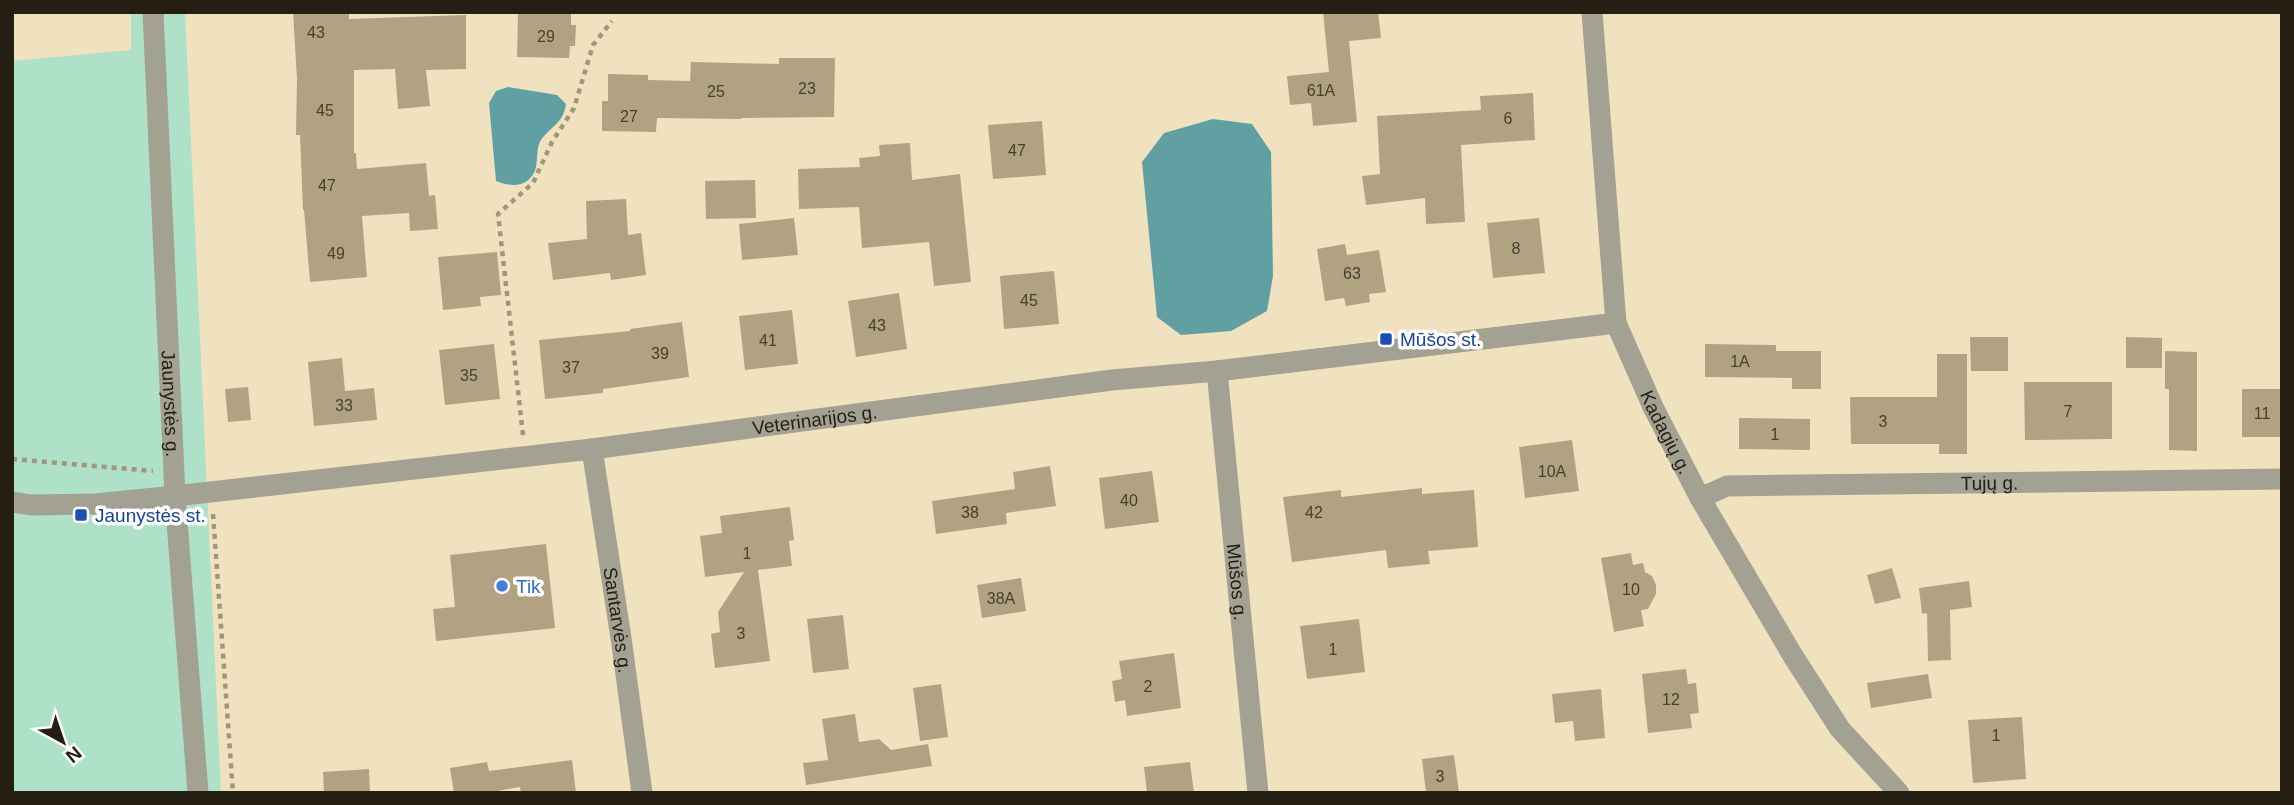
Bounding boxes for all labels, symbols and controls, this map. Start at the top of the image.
house number: 43 [307,24,325,41]
house number: 29 [537,28,555,45]
house number: 23 [798,80,816,97]
house number: 61A [1307,82,1336,99]
house number: 25 [707,83,725,100]
house number: 45 [316,102,334,119]
house number: 27 [620,108,638,125]
house number: 6 [1504,110,1513,127]
house number: 47 [1008,142,1026,159]
house number: 47 [318,177,336,194]
house number: 8 [1512,240,1521,257]
house number: 49 [327,245,345,262]
house number: 63 [1343,265,1361,282]
house number: 45 [1020,292,1038,309]
house number: 43 [868,317,886,334]
place label: Mūšos st. [1400,329,1481,350]
marker: Mūšos st. [1378,331,1394,347]
house number: 41 [759,332,777,349]
house number: 39 [651,345,669,362]
street label: Jaunystės g. [157,350,183,457]
house number: 1A [1730,353,1750,370]
house number: 37 [562,359,580,376]
house number: 35 [460,367,478,384]
street label: Kadagių g. [1636,387,1696,478]
house number: 33 [335,397,353,414]
street label: Veterinarijos g. [751,401,879,439]
house number: 7 [2064,403,2073,420]
house number: 11 [2254,405,2270,422]
house number: 3 [1879,413,1888,430]
house number: 1 [1771,426,1780,443]
house number: 10A [1538,463,1567,480]
street label: Tujų g. [1961,472,2018,494]
house number: 40 [1120,492,1138,509]
house number: 38 [961,504,979,521]
house number: 42 [1305,504,1323,521]
place label: Jaunystės st. [95,505,206,526]
marker: Jaunystės st. [73,507,89,523]
street label: Mūšos g. [1223,543,1251,621]
house number: 1 [743,545,752,562]
street label: Santarvės g. [599,566,636,674]
place label: Tik [516,576,541,597]
marker: Tik [494,578,510,594]
house number: 10 [1622,581,1640,598]
house number: 38A [987,590,1016,607]
house number: 3 [737,625,746,642]
house number: 1 [1329,641,1338,658]
house number: 2 [1144,678,1153,695]
house number: 12 [1662,691,1680,708]
north arrow [28,707,98,777]
house number: 1 [1992,727,2001,744]
text: N [62,742,86,767]
house number: 3 [1436,768,1445,785]

